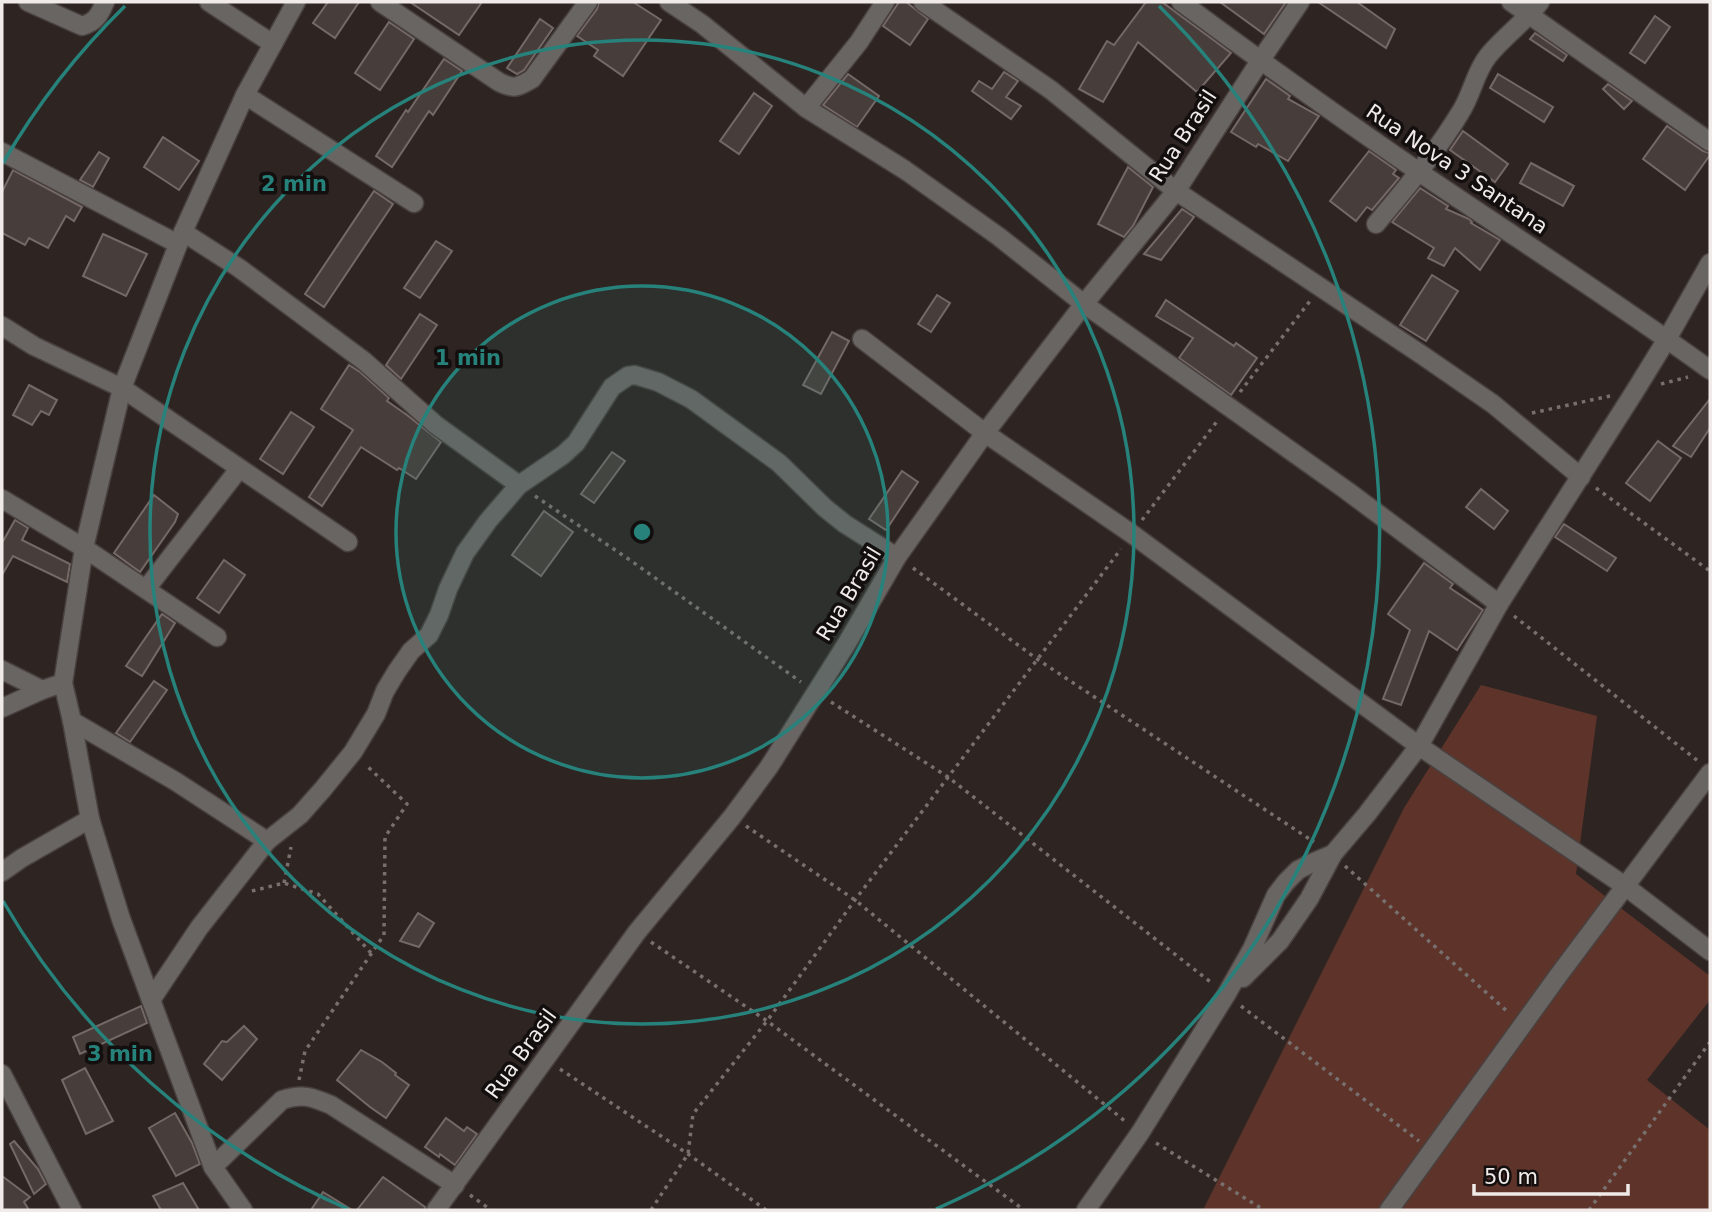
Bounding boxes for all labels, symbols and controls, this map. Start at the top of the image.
street label: Rua Brasil [1144,85,1222,187]
street label: Rua Nova 3 Santana [1362,99,1552,239]
text: 2 min [261,172,327,196]
text: 1 min [435,346,501,370]
centre of rings [630,520,654,544]
street label: Rua Brasil [812,543,886,645]
street label: Rua Brasil [480,1004,562,1104]
text: 3 min [87,1042,153,1066]
scale bar [1474,1152,1628,1196]
text: 50 m [1484,1165,1538,1189]

